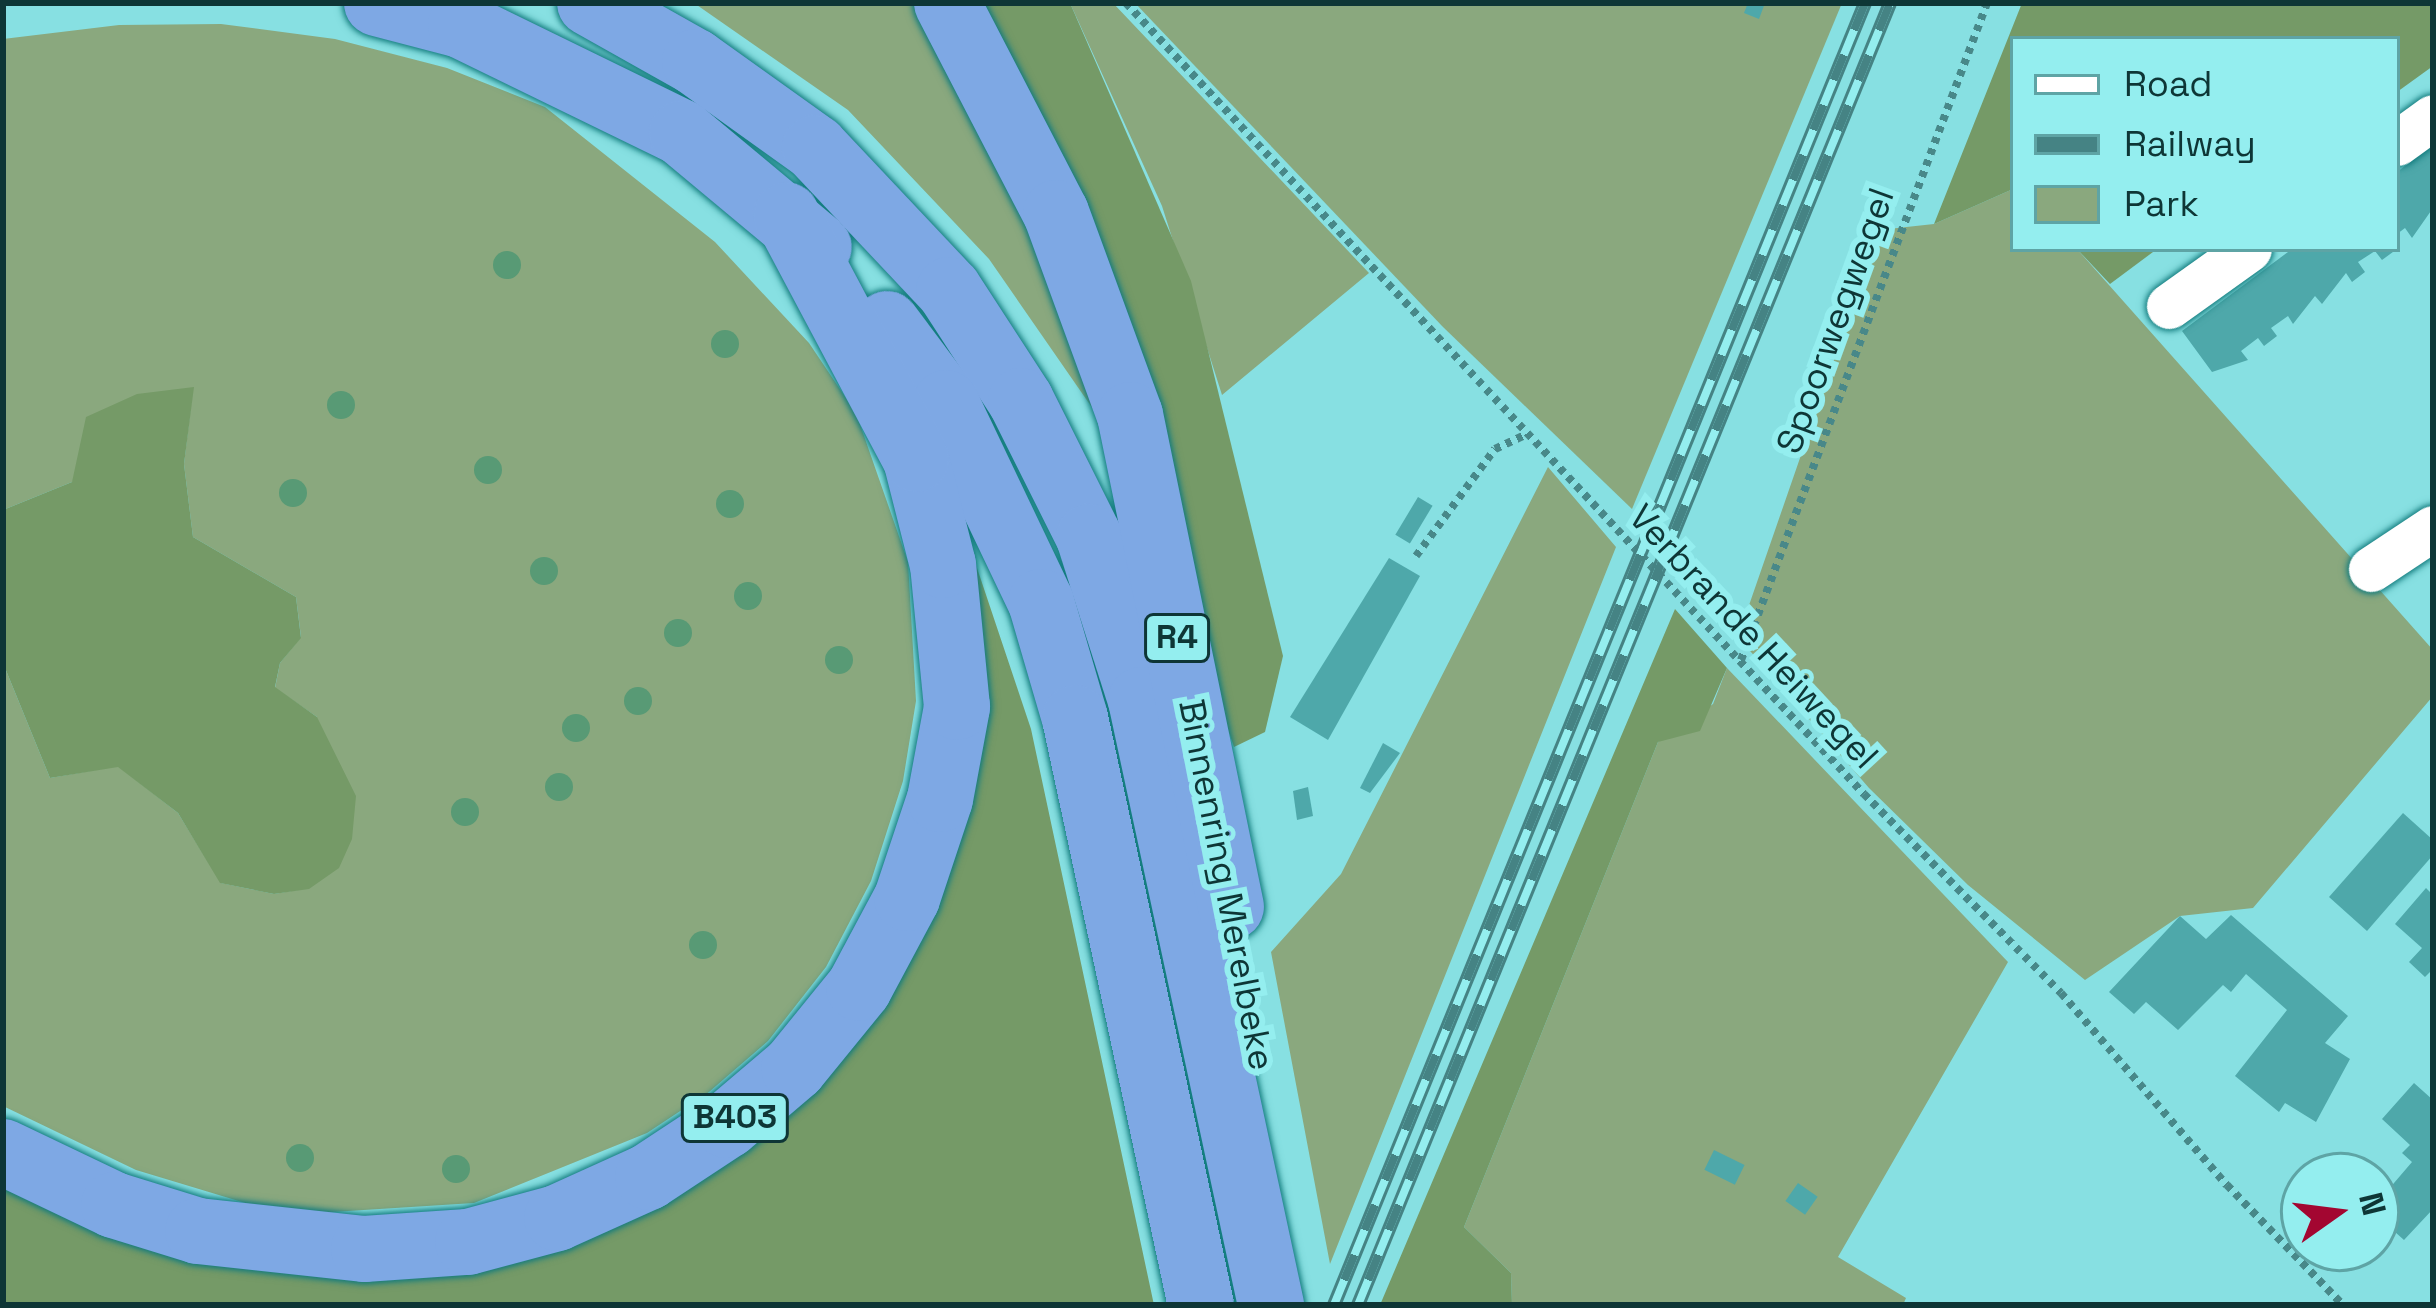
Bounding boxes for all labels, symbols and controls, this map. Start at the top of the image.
legend [2010,36,2400,252]
text: Road [2124,61,2212,107]
text: Railway [2124,121,2256,167]
text: Park [2124,181,2199,227]
street label: Spoorwegwegel [1768,182,1904,460]
street label: Verbrande Heiwegel [1619,496,1887,778]
road number: R4 [1144,611,1210,665]
street label: Binnenring Merelbeke [1169,696,1283,1074]
road number: B403 [678,1091,792,1145]
north arrow [2280,1152,2400,1272]
text: N [2349,1188,2395,1220]

